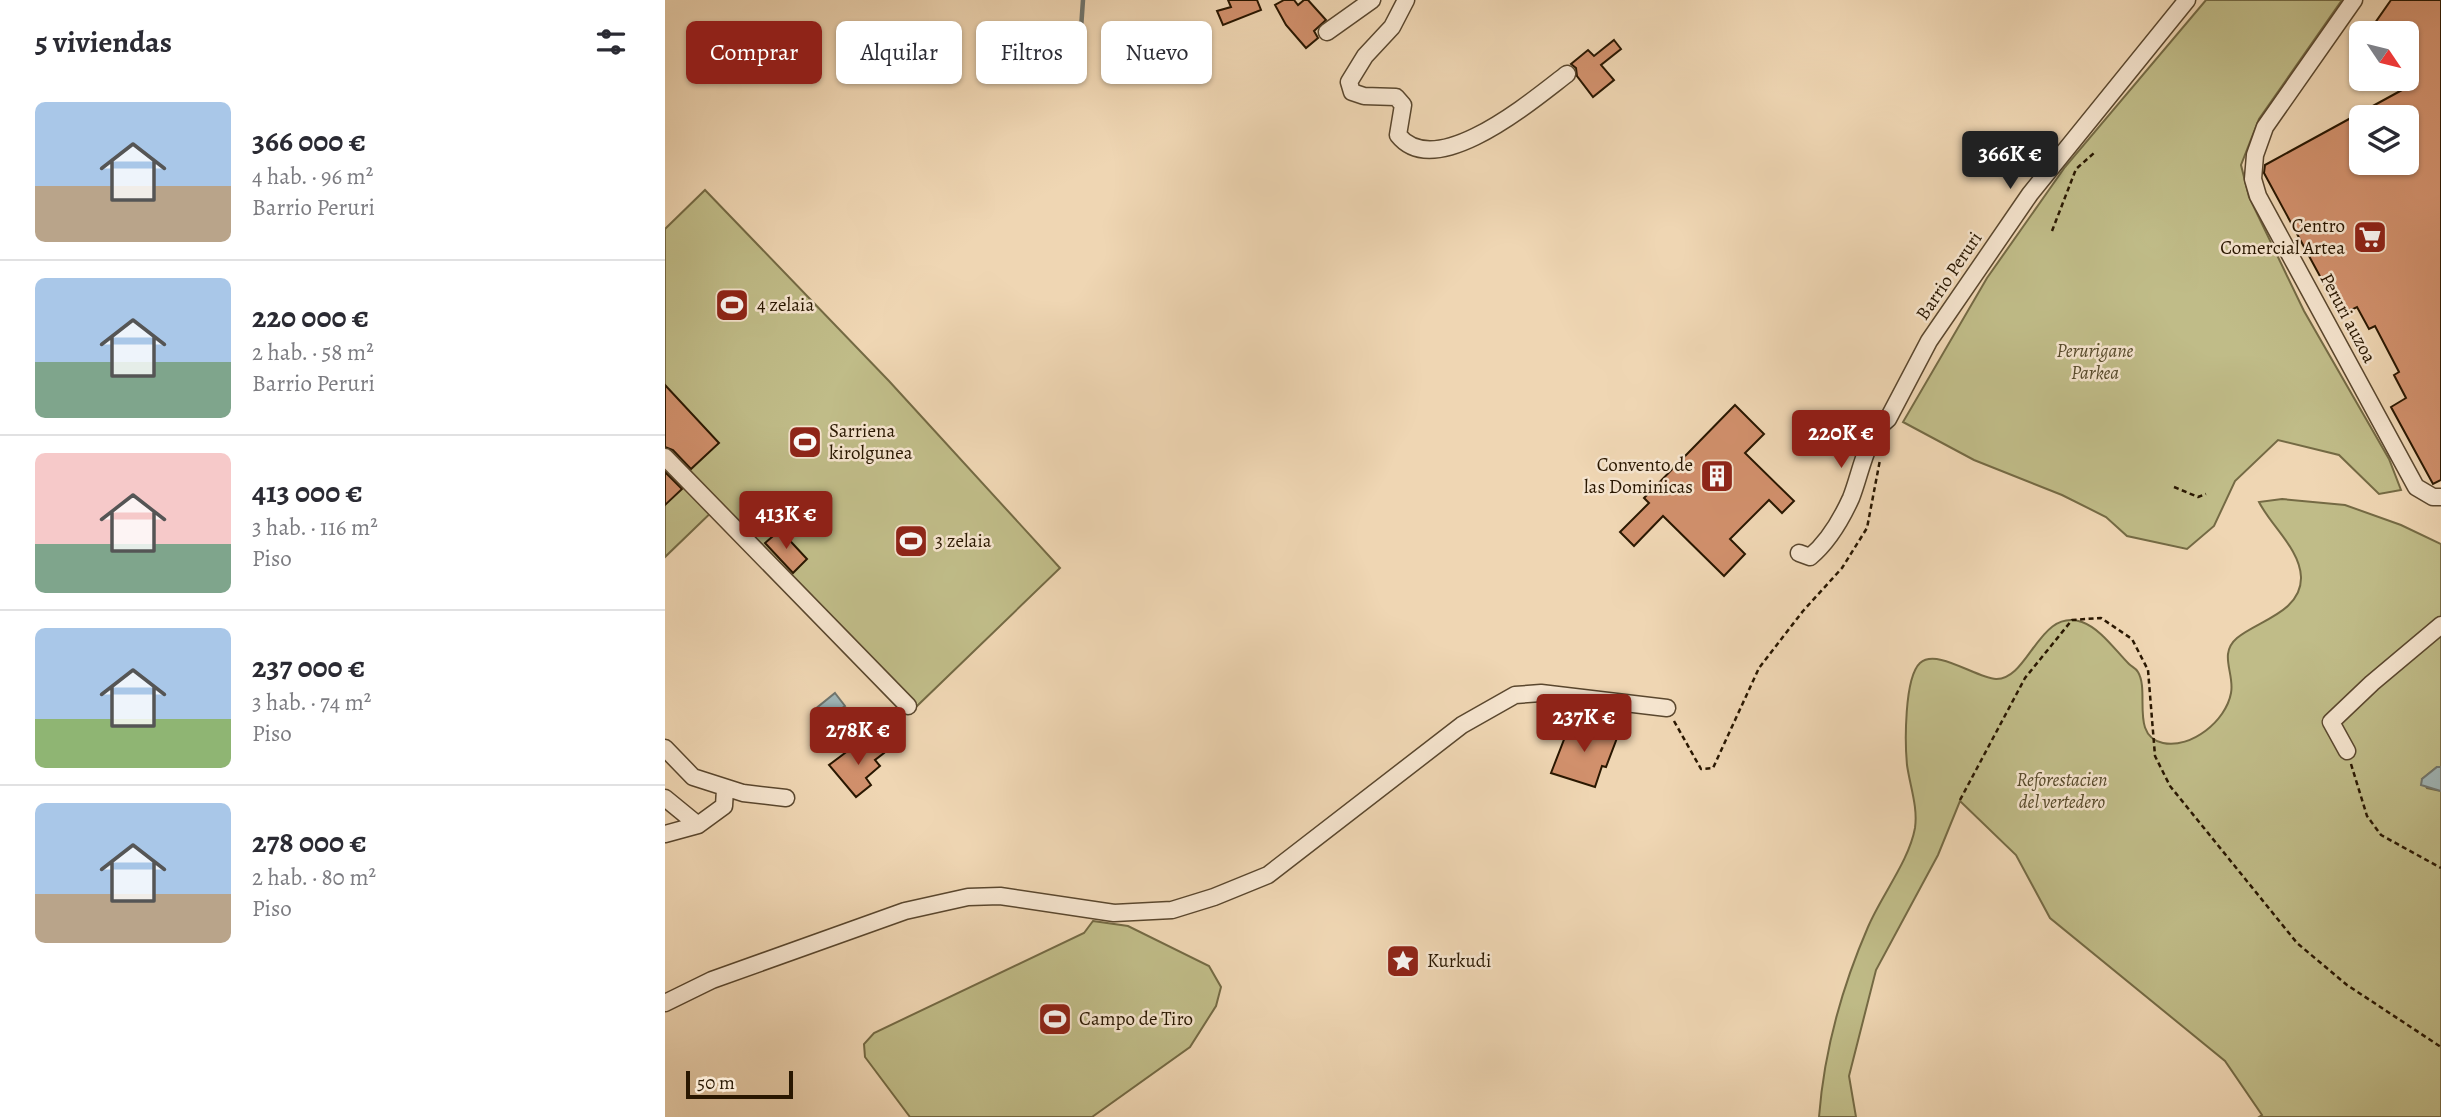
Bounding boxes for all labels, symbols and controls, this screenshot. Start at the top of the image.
chip: Comprar [686,21,822,84]
chip: Alquilar [836,21,962,84]
chip: Filtros [976,21,1087,84]
chip: Nuevo [1101,21,1212,84]
north arrow [2349,21,2419,91]
map controls [2349,21,2419,175]
text: 5 viviendas [35,22,172,62]
icon: filters [592,23,630,61]
button: layers [2349,105,2419,175]
text: 366 000 € [252,121,366,161]
icon: home [91,130,175,214]
pin: 366K € [1953,132,2067,191]
text: 366K € [1978,138,2042,169]
text: 4 hab. · 96 m² [252,161,373,192]
text: Barrio Peruri [252,192,375,223]
place label: Centro Comercial Artea [2220,213,2345,261]
supermarket icon: Centro Comercial Artea [2351,218,2389,256]
street label: Barrio Peruri [1910,227,1988,325]
street label: Peruri auzoa [2313,269,2383,368]
sports icon: 4 zelaia [713,286,751,324]
place label: 4 zelaia [757,292,814,318]
text: 220 000 € [252,297,369,337]
icon: home [91,306,175,390]
text: 2 hab. · 58 m² [252,337,374,368]
park label: Perurigane Parkea [2057,338,2134,386]
text: Barrio Peruri [252,368,375,399]
pin: 220K € [1784,410,1898,470]
text: 220K € [1808,417,1874,448]
place label: Sarriena kirolgunea [829,418,913,466]
sports icon: Sarriena kirolgunea [786,423,824,461]
place label: Convento de las Dominicas [1584,452,1693,500]
building icon: Convento de las Dominicas [1698,457,1736,495]
text: 413 000 € [252,472,363,512]
icon: home [91,481,175,565]
pin: 413K € [729,491,843,551]
text: 413K € [755,498,817,529]
text: 3 hab. · 116 m² [252,512,378,543]
sports icon: 3 zelaia [892,522,930,560]
place label: 3 zelaia [935,528,992,554]
text: Piso [252,543,292,574]
text: 237 000 € [252,647,365,687]
icon: home [91,656,175,740]
text: 3 hab. · 74 m² [252,687,371,718]
pin: 237K € [1527,694,1641,754]
text: 237K € [1552,701,1616,732]
pin: 278K € [801,708,915,767]
text: 278K € [826,714,890,745]
text: Piso [252,718,292,749]
park label: Reforestacien del vertedero [2016,767,2108,815]
text: 278 000 € [252,822,367,862]
icon: home [91,831,175,915]
text: 2 hab. · 80 m² [252,862,376,893]
text: Piso [252,893,292,924]
place icon: Kurkudi [1384,942,1422,980]
place label: Kurkudi [1427,948,1491,974]
sports icon: Campo de Tiro [1036,1000,1074,1038]
place label: Campo de Tiro [1079,1006,1193,1032]
scale bar [686,1068,793,1100]
text: 50 m [697,1070,735,1096]

